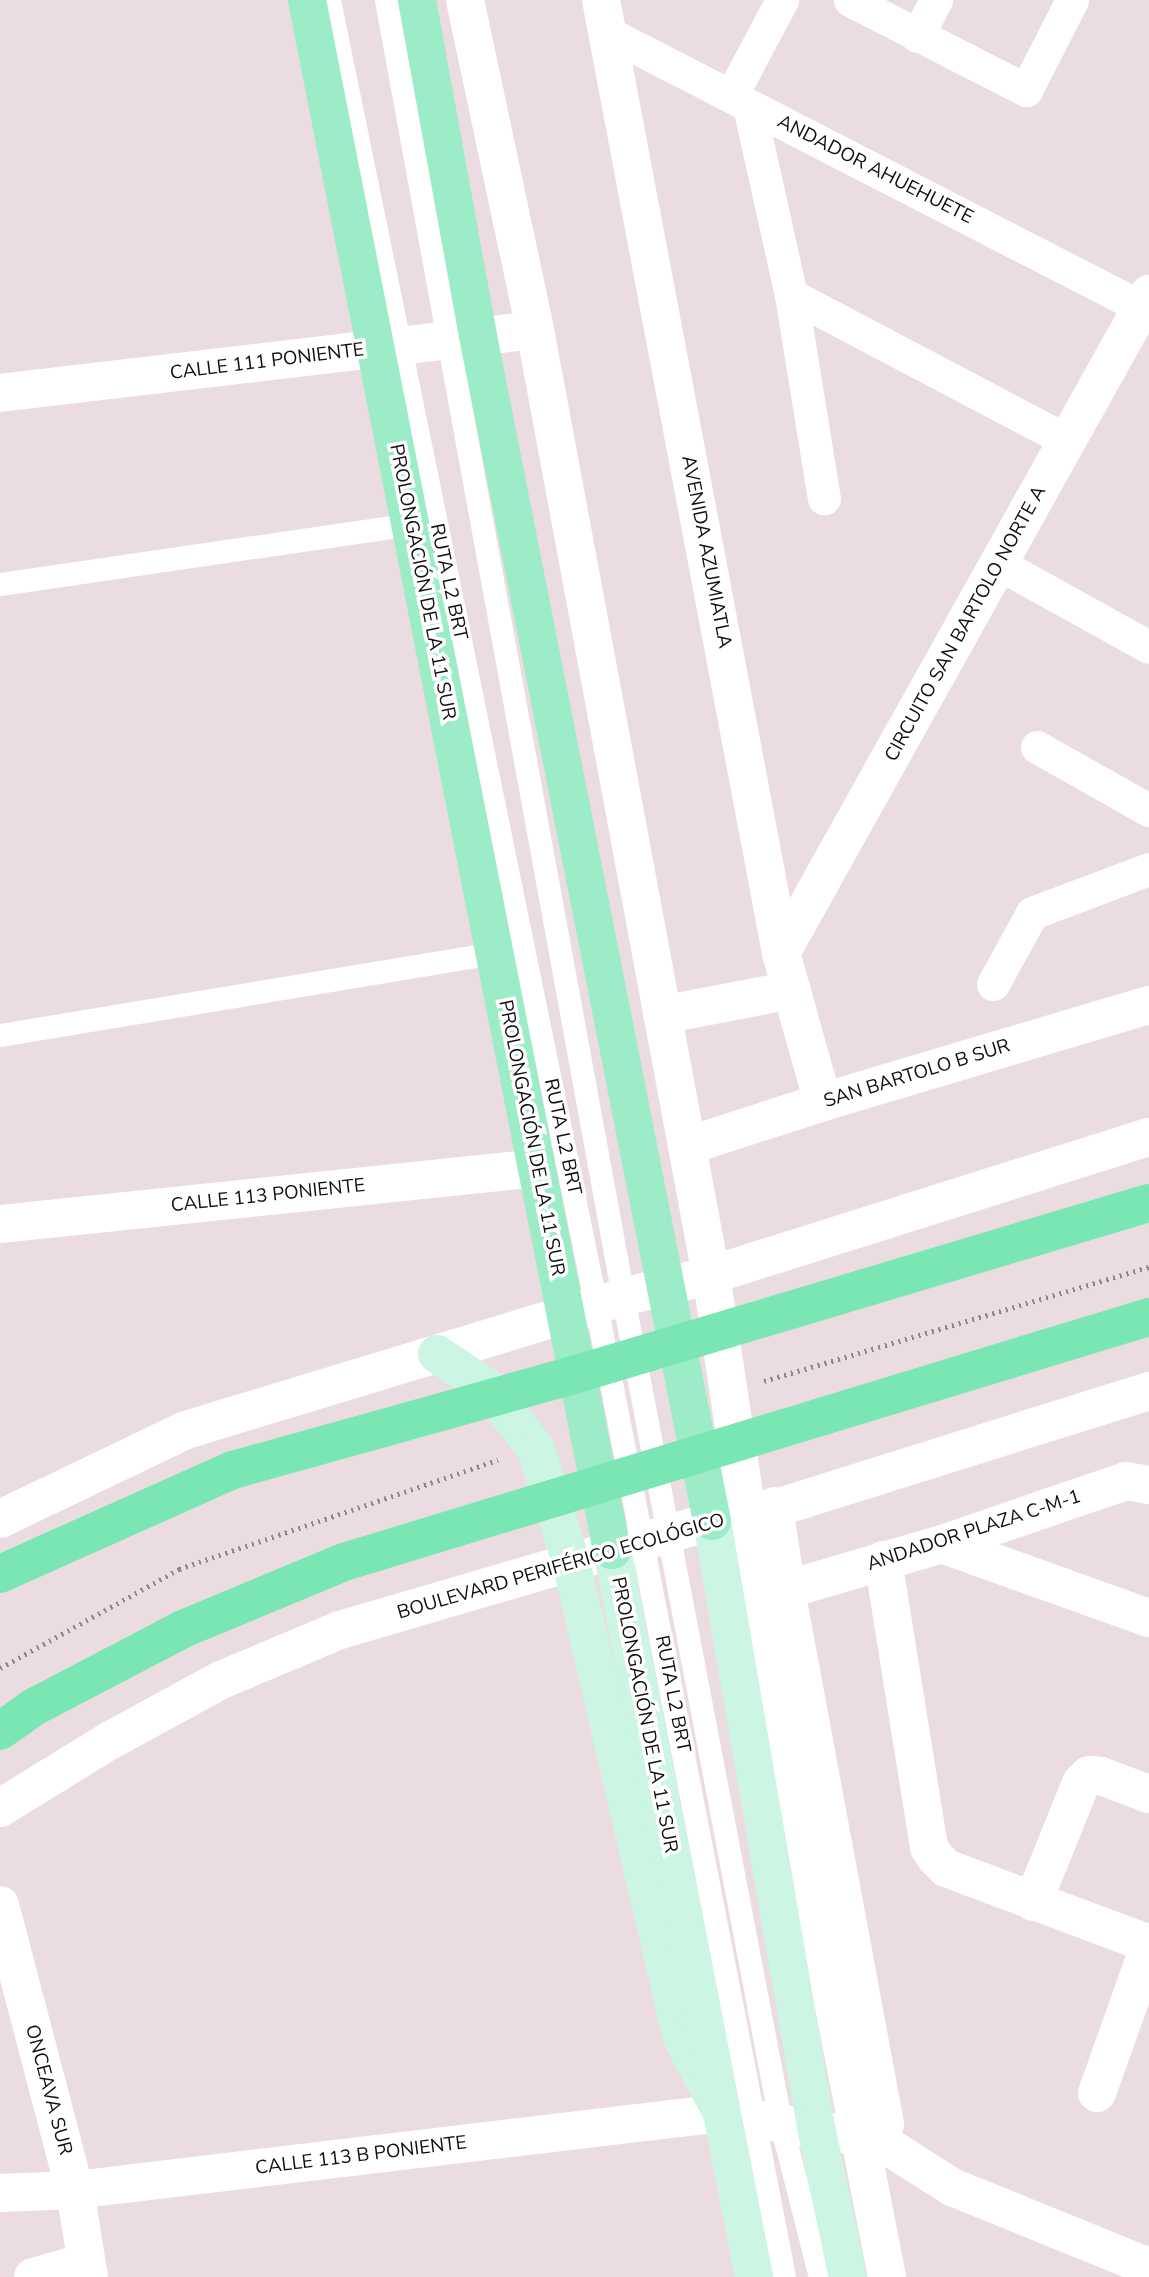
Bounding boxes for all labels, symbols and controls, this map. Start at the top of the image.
street label: ANDADOR AHUEHUETE [773,111,977,229]
street label: CALLE 111 PONIENTE [169,339,365,385]
street label: PROLONGACIÓN DE LA 11 SUR [384,442,460,722]
street label: AVENIDA AZUMIATLA [676,454,736,650]
street label: CIRCUITO SAN BARTOLO NORTE A [880,482,1052,766]
street label: RUTA L2 BRT [425,522,471,642]
street label: PROLONGACIÓN DE LA 11 SUR [493,998,569,1278]
street label: SAN BARTOLO B SUR [821,1035,1013,1113]
street label: RUTA L2 BRT [539,1077,585,1197]
street label: CALLE 113 PONIENTE [170,1174,366,1218]
street label: ANDADOR PLAZA C-M-1 [864,1486,1084,1576]
street label: BOULEVARD PERIFÉRICO ECOLÓGICO [395,1509,727,1625]
street label: PROLONGACIÓN DE LA 11 SUR [606,1575,682,1855]
street label: RUTA L2 BRT [650,1634,694,1754]
street label: ONCEAVA SUR [20,2022,76,2158]
street label: CALLE 113 B PONIENTE [254,2132,468,2180]

